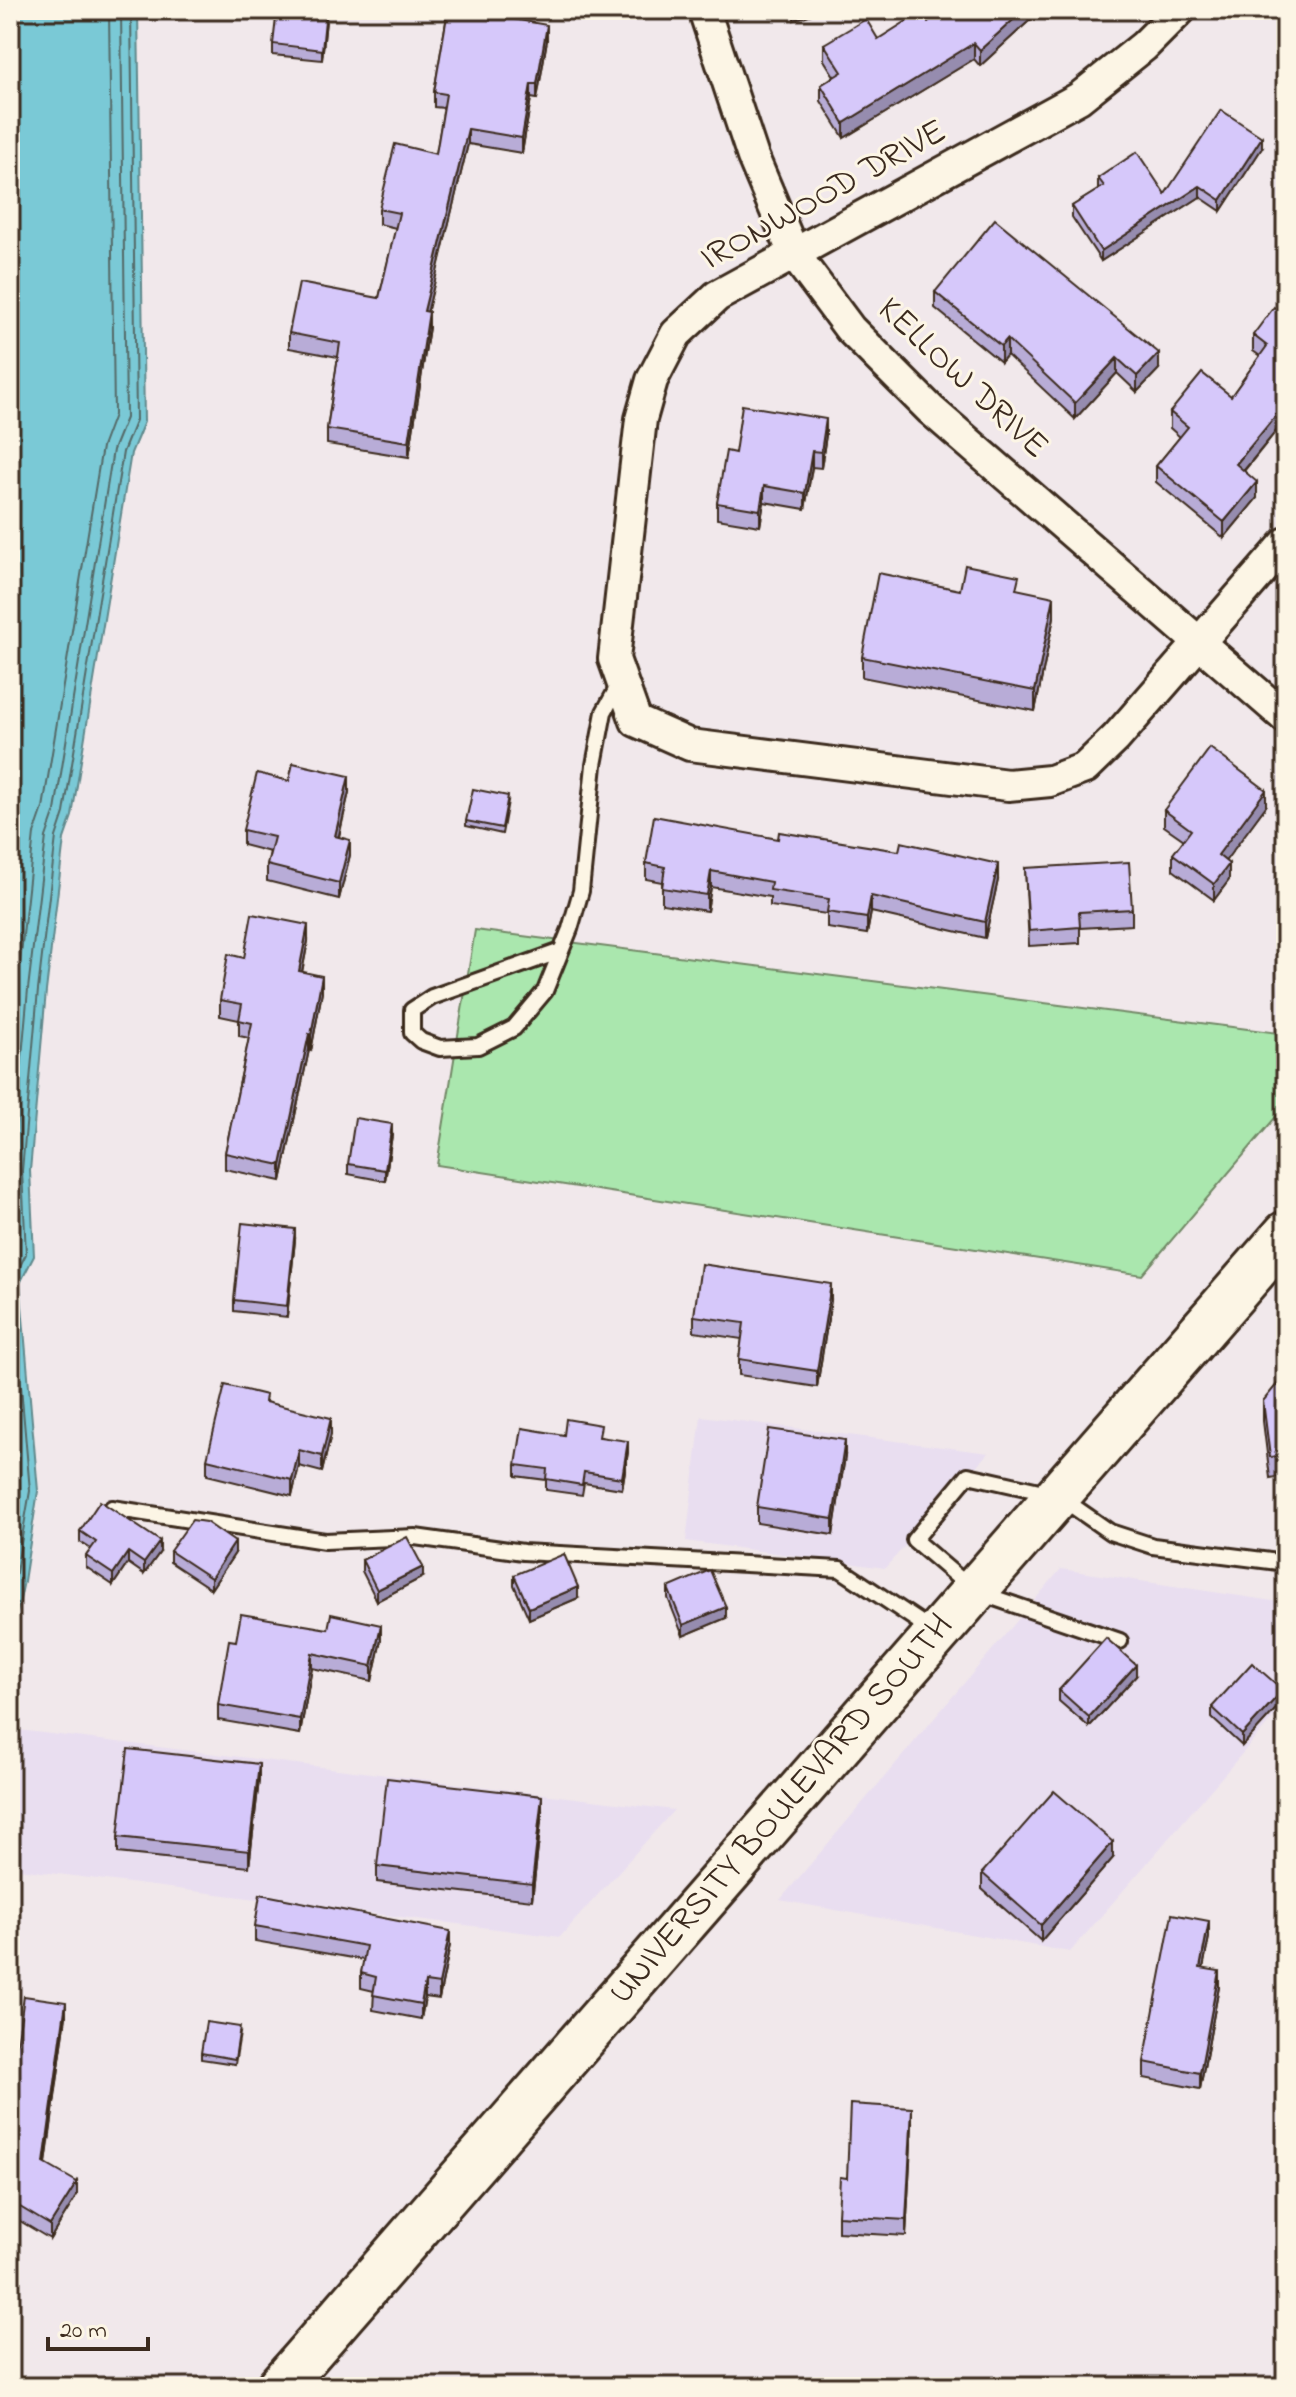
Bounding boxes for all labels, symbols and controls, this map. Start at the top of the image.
street label: IRONWOOD DRIVE [691,106,957,286]
street label: KELLOW DRIVE [864,285,1060,473]
street label: UNIVERSITY BOULEVARD SOUTH [597,1603,967,2017]
scale bar [48,2301,148,2351]
text: 20 m [60,2314,107,2349]

